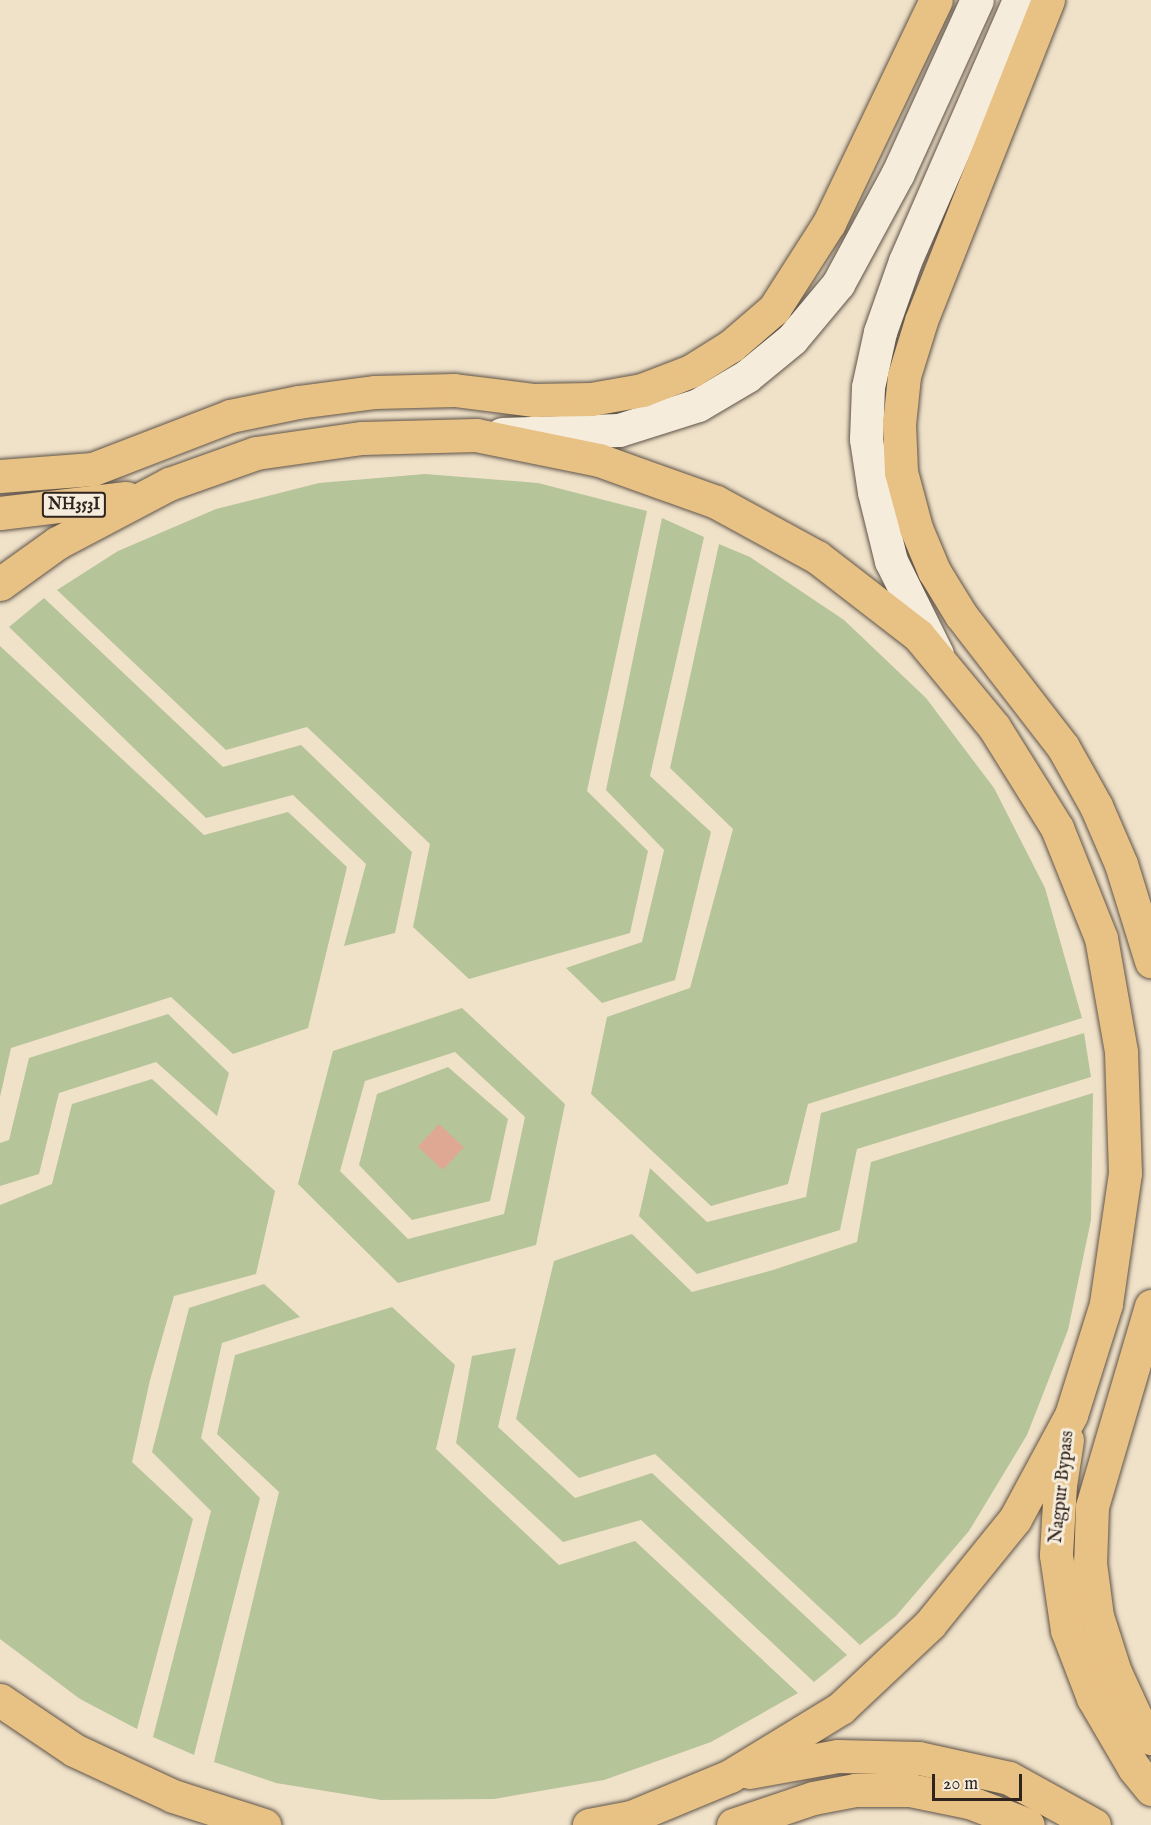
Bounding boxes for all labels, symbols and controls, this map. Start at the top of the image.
road number: NH353I [41,492,107,518]
street label: Nagpur Bypass [1046,1430,1080,1544]
scale bar [935,1762,1025,1800]
text: 20 m [943,1773,978,1796]

